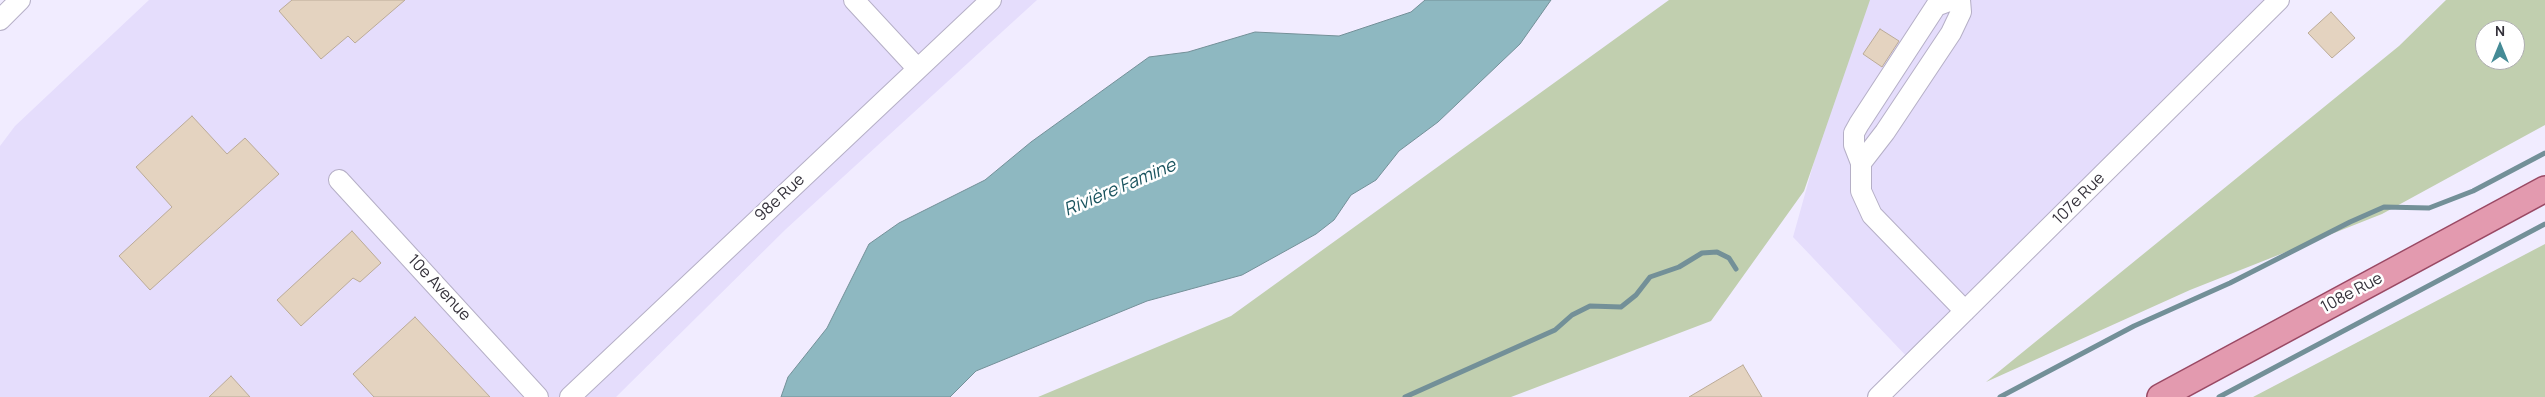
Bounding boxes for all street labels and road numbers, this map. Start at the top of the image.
street label: 107e Rue [2049,169,2109,229]
street label: 98e Rue [751,170,809,226]
street label: 10e Avenue [404,251,474,325]
street label: 108e Rue [2318,269,2386,317]

